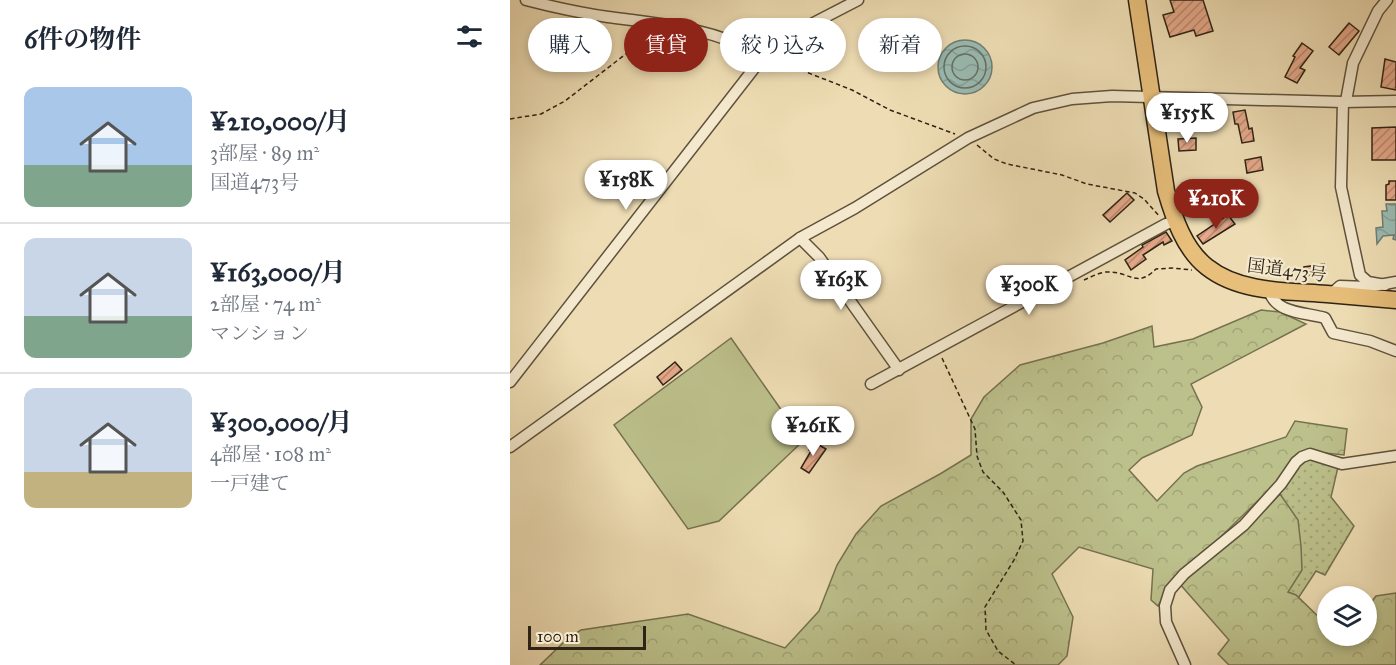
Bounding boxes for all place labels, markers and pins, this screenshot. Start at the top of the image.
pin: ¥155K [1145,93,1229,144]
pin: ¥158K [584,160,668,211]
pin: ¥210K [1174,179,1258,230]
pin: ¥163K [799,260,883,311]
pin: ¥300K [987,265,1071,316]
pin: ¥261K [771,406,855,457]

